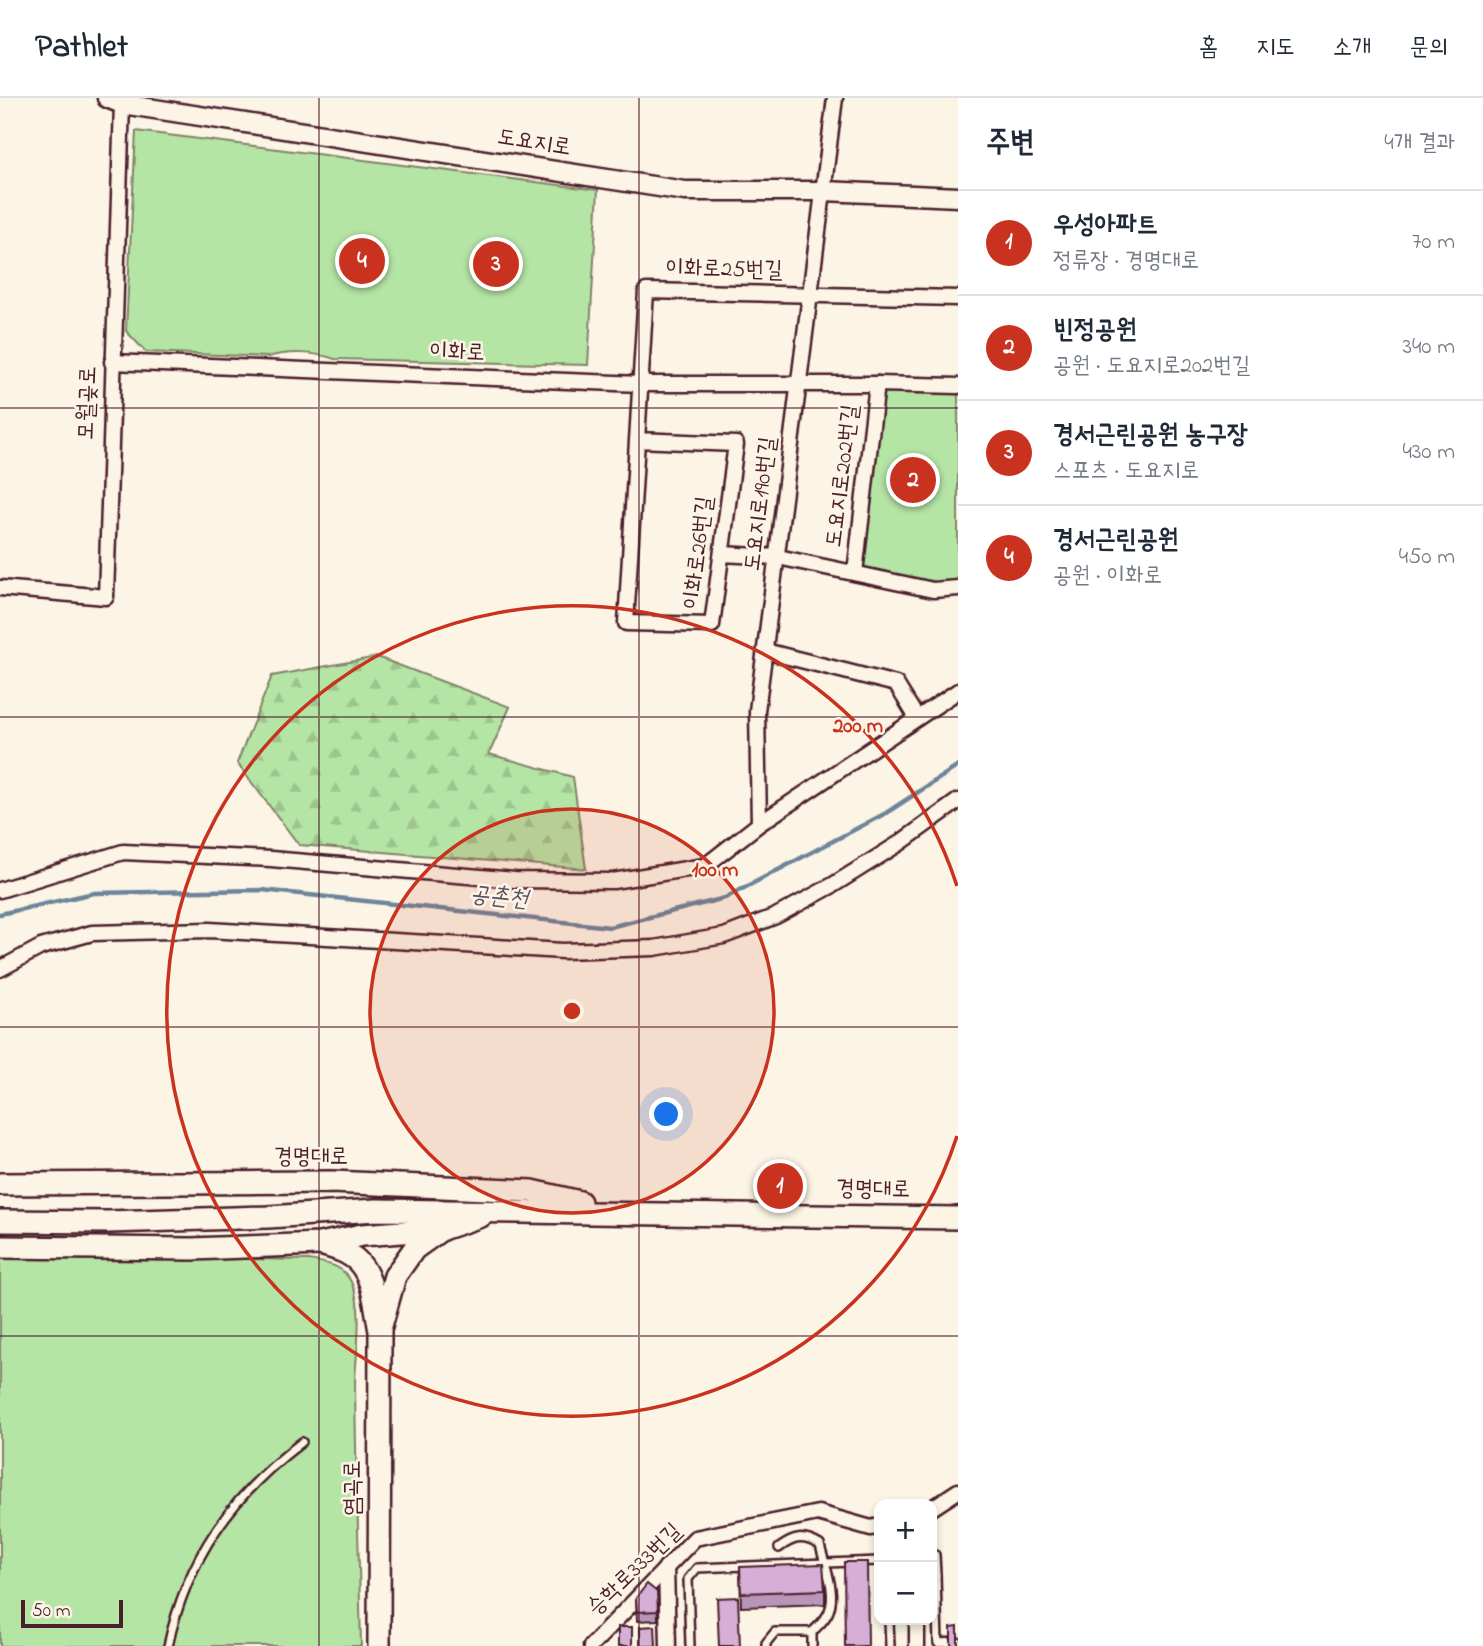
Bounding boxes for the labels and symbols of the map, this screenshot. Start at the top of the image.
street label: 도요지로 [495,121,573,165]
pin: 4 [339,235,385,287]
pin: 3 [473,238,519,290]
street label: 이화로25번길 [665,252,783,288]
street label: 이화로 [429,336,485,370]
street label: 모월곶로 [70,365,106,441]
street label: 도요지로202번길 [818,403,868,549]
street label: 도요지로190번길 [736,435,786,573]
pin: 2 [890,454,936,506]
street label: 이화로26번길 [676,494,722,612]
text: 200 m [832,712,883,742]
text: 100 m [692,856,738,886]
water label: 공촌천 [468,878,532,919]
centre of rings [560,999,584,1023]
your location [649,1097,683,1131]
street label: 경명대로 [274,1141,348,1174]
pin: 1 [757,1160,803,1212]
street label: 경명대로 [836,1173,910,1207]
street label: 염곡로 [337,1460,370,1516]
street label: 승학로333번길 [580,1516,690,1624]
scale bar [21,1597,122,1629]

